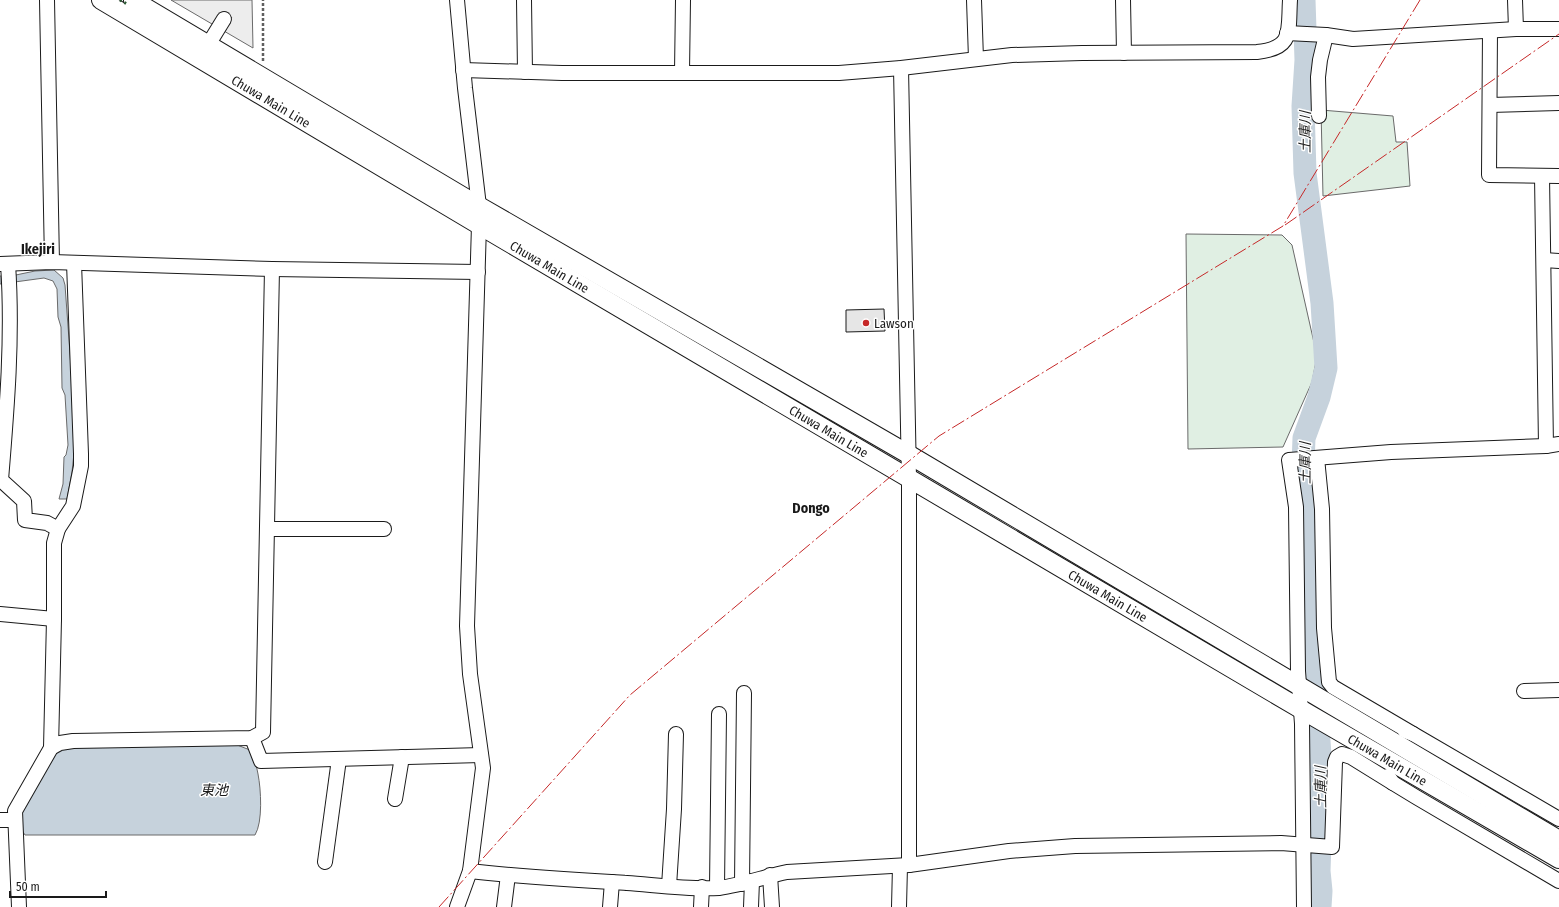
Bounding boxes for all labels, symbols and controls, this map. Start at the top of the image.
street label: Chuwa Main Line [229,72,313,131]
water label: 土庫川 [1297,109,1314,153]
street label: Chuwa Main Line [508,238,592,296]
district label: Ikejiri [21,241,55,258]
place label: Lawson [874,316,914,331]
marker: Lawson [861,318,871,328]
street label: Chuwa Main Line [787,402,871,460]
water label: 土庫川 [1297,440,1314,484]
district label: Dongo [792,500,830,517]
street label: Chuwa Main Line [1066,567,1150,625]
street label: Chuwa Main Line [1345,731,1430,788]
water label: 土庫川 [1312,764,1330,808]
water label: 東池 [200,782,230,799]
scale bar [10,873,106,899]
text: 50 m [16,880,40,894]

